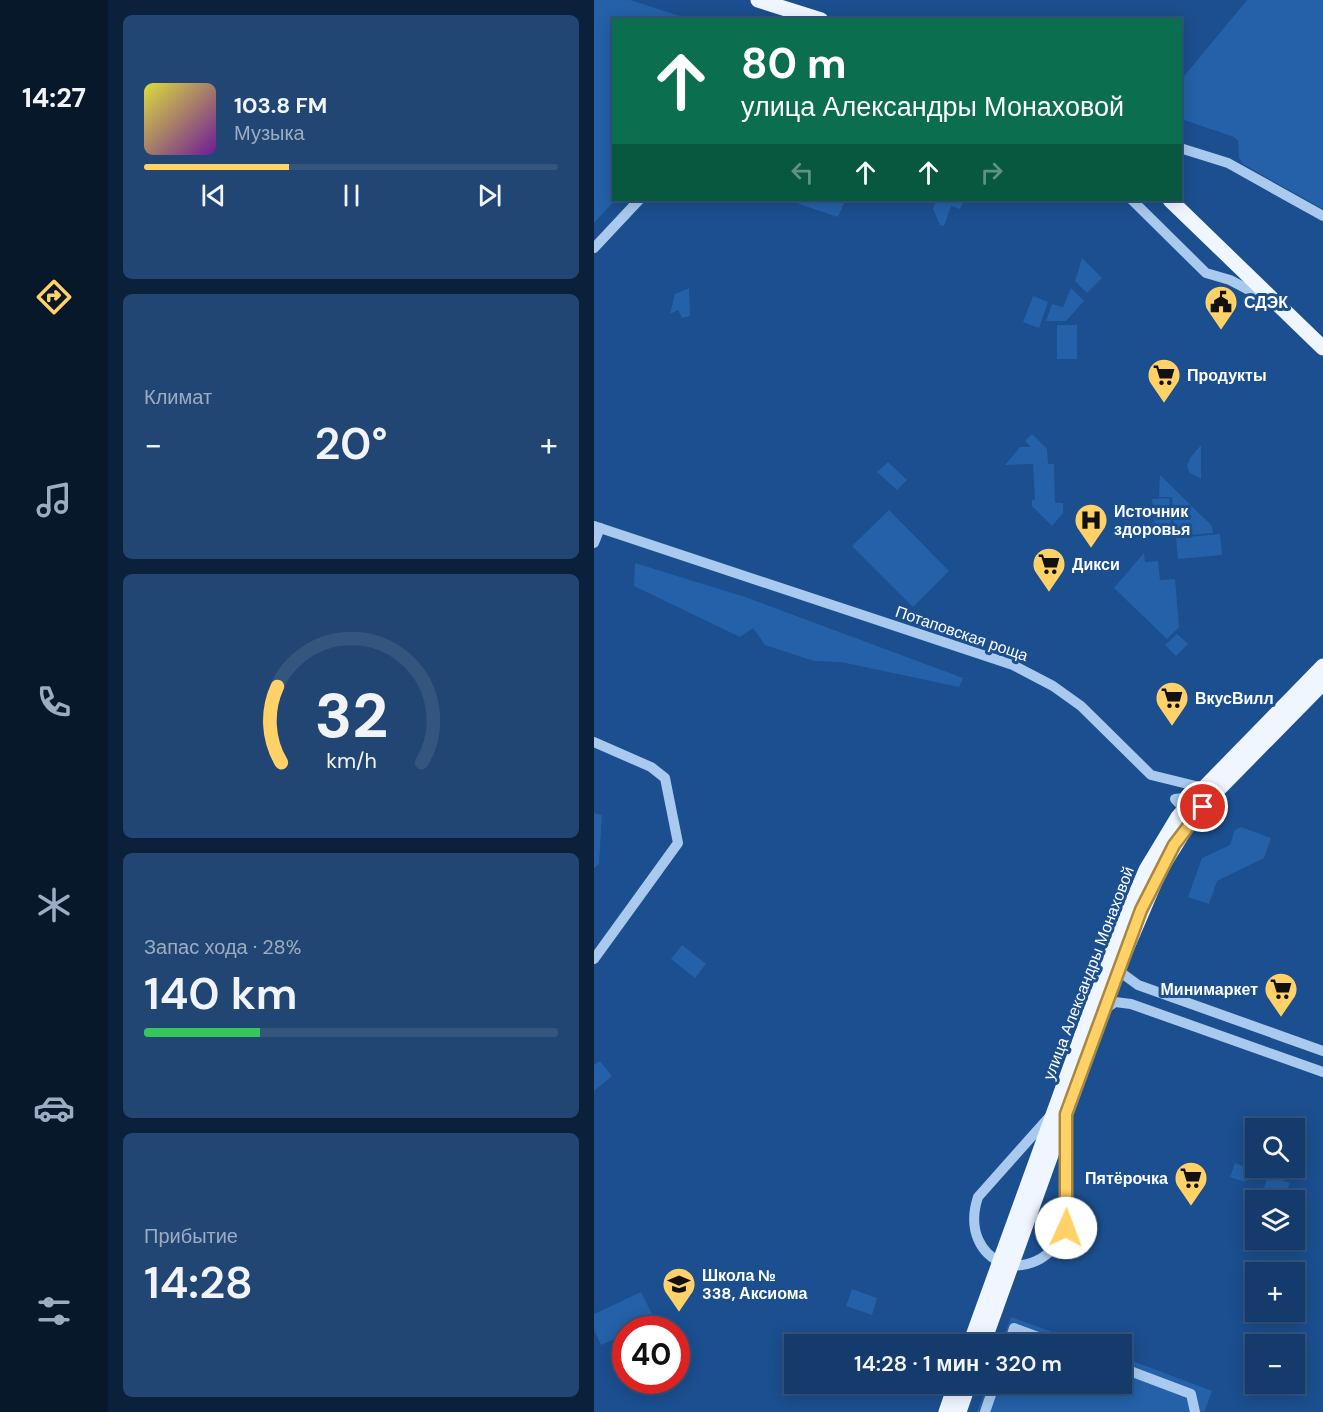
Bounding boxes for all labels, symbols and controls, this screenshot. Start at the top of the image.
text: 80 m [741,36,847,91]
icon: ahead [642,42,720,120]
text: 14:27 [22,80,86,115]
text: улица Александры Монаховой [741,89,1124,124]
text: 103.8 FM [234,91,327,120]
text: Музыка [234,120,305,146]
icon: left [786,156,819,189]
icon: ahead [849,156,882,189]
icon: ahead [912,156,945,189]
icon: right [975,156,1008,189]
icon: previous [197,179,230,212]
icon: pause [335,179,368,212]
icon: next [473,179,506,212]
icon: directions [33,276,75,318]
public building icon: СДЭК [1203,284,1239,331]
place label: СДЭК [1244,292,1288,313]
supermarket icon: Продукты [1146,357,1182,404]
place label: Продукты [1187,365,1267,386]
text: Климат [144,384,212,410]
text: 20° [314,414,388,473]
text: − [144,423,162,466]
text: + [540,423,558,466]
icon: music [33,479,75,521]
place label: Источник здоровья [1114,501,1190,540]
hospital icon: Источник здоровья [1073,502,1109,549]
supermarket icon: Дикси [1031,546,1067,593]
place label: Дикси [1072,554,1120,575]
street label: Потаповская роща [893,601,1031,666]
text: 32 [314,675,388,756]
supermarket icon: ВкусВилл [1154,680,1190,727]
icon: phone [33,681,75,723]
place label: ВкусВилл [1195,688,1274,709]
text: km/h [326,747,376,775]
pin [1177,781,1228,832]
icon: arrive [1186,790,1219,823]
street label: улица Александры Монаховой [1038,863,1139,1083]
icon: climate [33,884,75,926]
text: Запас хода · 28% [144,934,301,960]
text: 140 km [144,964,297,1023]
supermarket icon: Минимаркет [1263,971,1299,1018]
place label: Минимаркет [1161,979,1258,1000]
icon: car [33,1087,75,1129]
map controls [1245,1118,1305,1394]
button: search [1245,1118,1305,1178]
supermarket icon: Пятёрочка [1173,1160,1209,1207]
place label: Пятёрочка [1085,1168,1168,1189]
button: layers [1245,1190,1305,1250]
position arrow [1034,1196,1098,1260]
text: Прибытие [144,1223,238,1249]
text: 14:28 [144,1253,253,1312]
button: + [1245,1262,1305,1322]
place label: Школа № 338, Аксиома [702,1265,807,1304]
school or university icon: Школа № 338, Аксиома [661,1266,697,1313]
icon: filters [33,1290,75,1332]
speed limit sign: 40 [612,1316,690,1394]
button: − [1245,1334,1305,1394]
text: 14:28 · 1 мин · 320 m [854,1349,1062,1378]

